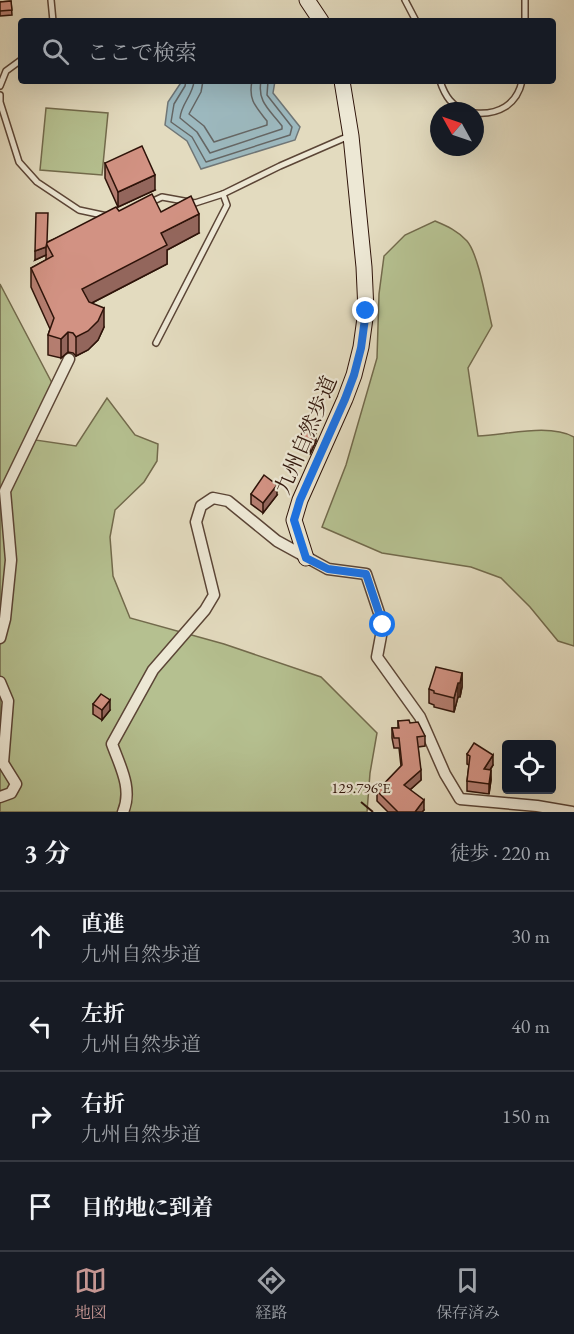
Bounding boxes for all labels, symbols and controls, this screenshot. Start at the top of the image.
search box [18,18,556,84]
icon: search [39,35,72,68]
text: ここで検索 [87,38,197,67]
north arrow [430,102,484,156]
route end [352,297,378,323]
street label: 九州自然歩道 [268,372,343,498]
route start [369,611,395,637]
map controls [502,740,556,794]
button: locate [502,740,556,794]
text: 129.796°E [331,778,391,797]
text: 3 分 [24,836,70,870]
text: 徒歩 · 220 m [450,840,550,866]
text: 直進 [81,909,125,938]
icon: ahead [24,920,57,953]
text: 30 m [511,923,550,949]
text: 九州自然歩道 [81,941,201,967]
text: 左折 [81,999,125,1028]
icon: left [24,1010,57,1043]
text: 40 m [511,1013,550,1039]
text: 九州自然歩道 [81,1031,201,1057]
text: 右折 [81,1089,125,1118]
icon: right [24,1100,57,1133]
text: 150 m [502,1103,550,1129]
text: 九州自然歩道 [81,1121,201,1147]
icon: arrive [24,1190,57,1223]
text: 目的地に到着 [81,1193,213,1222]
tab: 地図 [74,1264,107,1323]
tab: 経路 [255,1264,288,1323]
tab: 保存済み [436,1264,500,1323]

